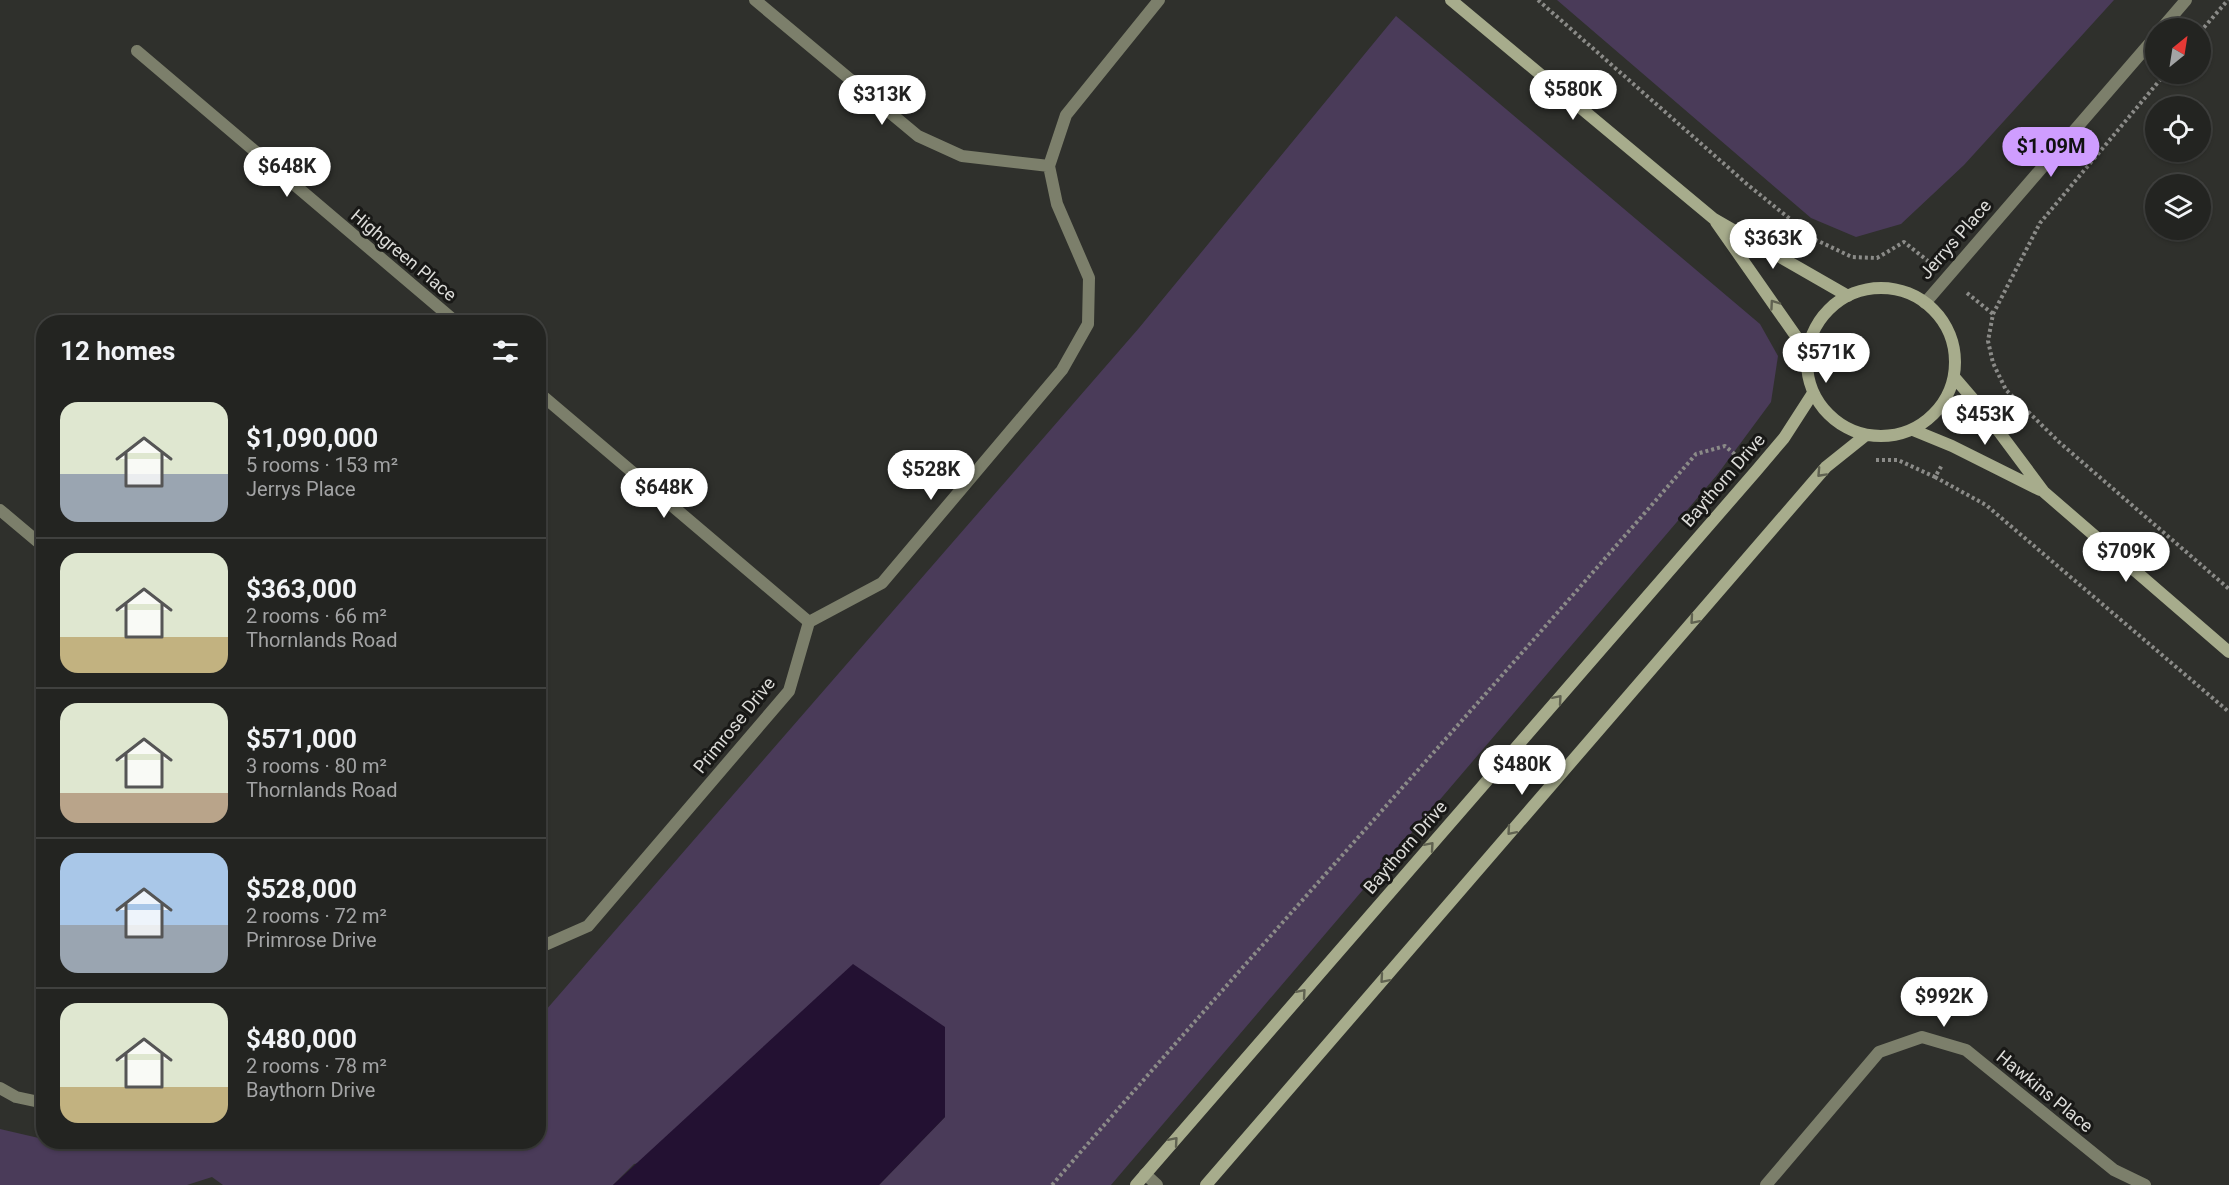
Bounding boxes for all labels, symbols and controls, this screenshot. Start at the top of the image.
north arrow [2145,18,2211,84]
map controls [2145,18,2211,240]
pin: $580K [1531,70,1615,121]
pin: $313K [840,75,924,126]
text: $580K [1544,77,1602,101]
text: $313K [853,82,911,106]
button: locate [2145,96,2211,162]
pin: $1.09M [2002,127,2100,178]
text: $1.09M [2016,134,2086,158]
pin: $648K [245,147,329,198]
text: $648K [258,154,316,178]
button: layers [2145,174,2211,240]
street label: Jerrys Place [1915,195,1995,283]
street label: Highgreen Place [347,205,461,305]
pin: $363K [1731,219,1815,270]
text: $363K [1744,226,1802,250]
one-way arrow [1770,300,1781,311]
pin: $571K [1784,333,1868,384]
icon: filters [489,335,522,368]
text: 12 homes [60,336,175,366]
text: $571K [1797,340,1855,364]
pin: $453K [1943,395,2027,446]
text: $453K [1956,402,2014,426]
text: $1,090,000 [246,423,378,453]
icon: home [108,426,180,498]
street label: Baythorn Drive [1677,429,1769,531]
pin: $528K [889,450,973,501]
text: 5 rooms · 153 m² [246,453,398,477]
text: $528K [902,457,960,481]
one-way arrow [1817,466,1828,476]
pin: $648K [622,468,706,519]
text: $648K [635,475,693,499]
text: Jerrys Place [246,477,356,501]
pin: $709K [2084,532,2168,583]
text: $709K [2097,539,2155,563]
text: $363,000 [246,574,357,604]
icon: home [108,577,180,649]
text: 2 rooms · 66 m² [246,604,387,628]
one-way arrow [1690,613,1701,624]
text: Thornlands Road [246,628,397,652]
street label: Primrose Drive [689,673,779,777]
one-way arrow [1551,695,1562,706]
text: $571,000 [246,724,357,754]
icon: home [108,727,180,799]
pin: $480K [1480,745,1564,796]
text: $480K [1493,752,1551,776]
text: 3 rooms · 80 m² [246,754,387,778]
text: Thornlands Road [246,778,397,802]
street label: Baythorn Drive [1359,796,1451,898]
one-way arrow [1507,824,1518,835]
one-way arrow [1423,842,1434,853]
text: $528,000 [246,874,357,904]
icon: home [108,877,180,949]
text: 2 rooms · 72 m² [246,904,387,928]
text: Primrose Drive [246,928,377,952]
one-way arrow [1380,972,1391,983]
pin: $992K [1902,977,1986,1028]
text: $992K [1915,984,1973,1008]
one-way arrow [1295,989,1306,1000]
text: $480,000 [246,1024,357,1054]
icon: home [108,1027,180,1099]
street label: Hawkins Place [1993,1046,2097,1136]
text: 2 rooms · 78 m² [246,1054,387,1078]
text: Baythorn Drive [246,1078,375,1102]
one-way arrow [1167,1137,1178,1148]

